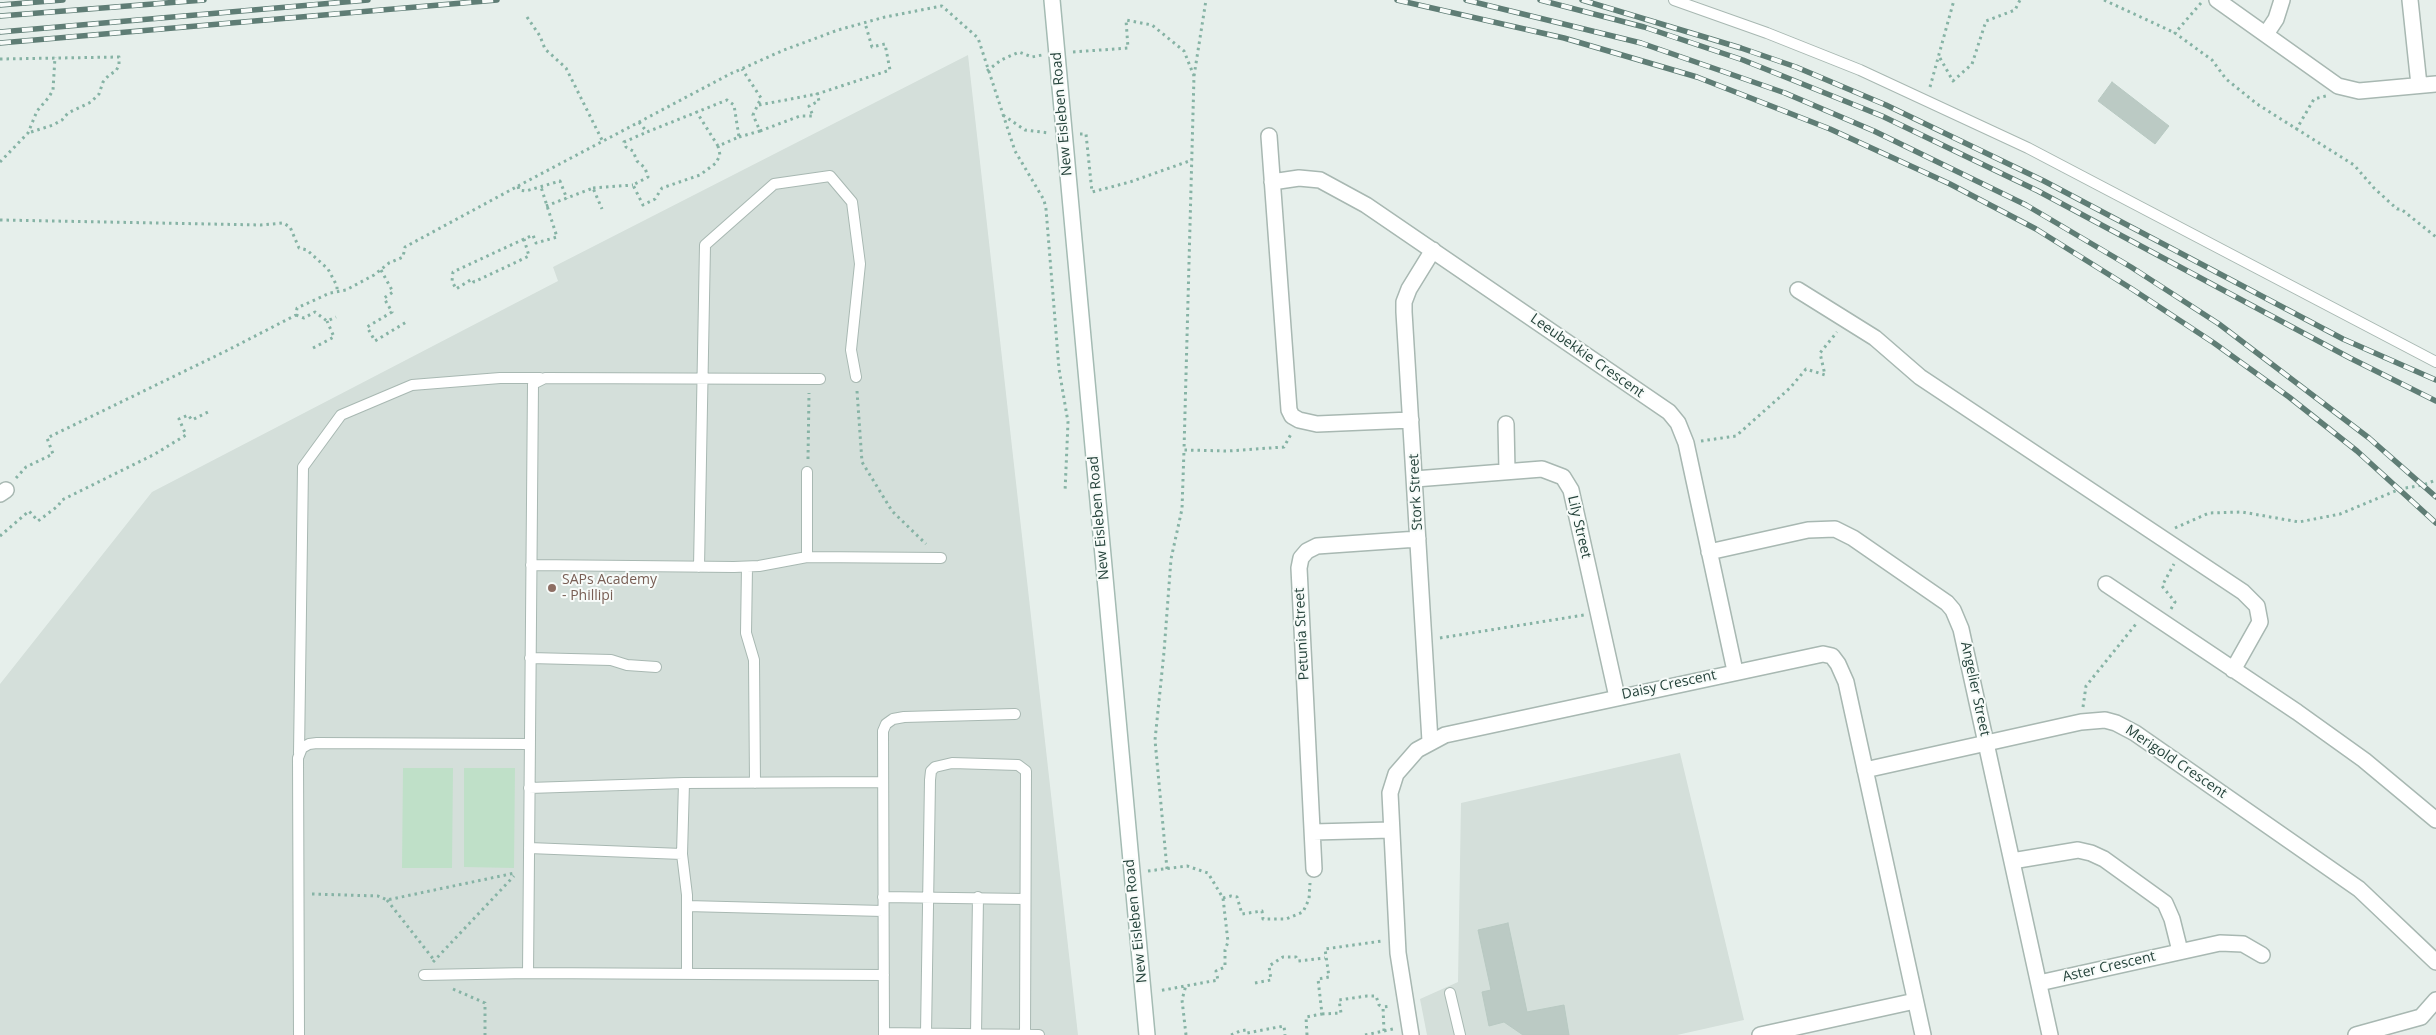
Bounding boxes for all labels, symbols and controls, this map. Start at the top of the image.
street label: New Eisleben Road [1048,51,1076,177]
street label: Leeubekkie Crescent [1527,310,1647,402]
street label: Stork Street [1406,453,1426,531]
street label: New Eisleben Road [1085,455,1113,581]
street label: Lily Street [1564,494,1594,560]
place label: SAPs Academy - Phillipi [562,572,657,604]
marker: SAPs Academy - Phillipi [546,582,558,594]
street label: Petunia Street [1291,587,1313,681]
street label: Angelier Street [1957,640,1993,738]
street label: Daisy Crescent [1620,667,1718,703]
street label: Merigold Crescent [2122,722,2230,802]
street label: New Eisleben Road [1121,858,1151,984]
street label: Aster Crescent [2061,948,2157,986]

